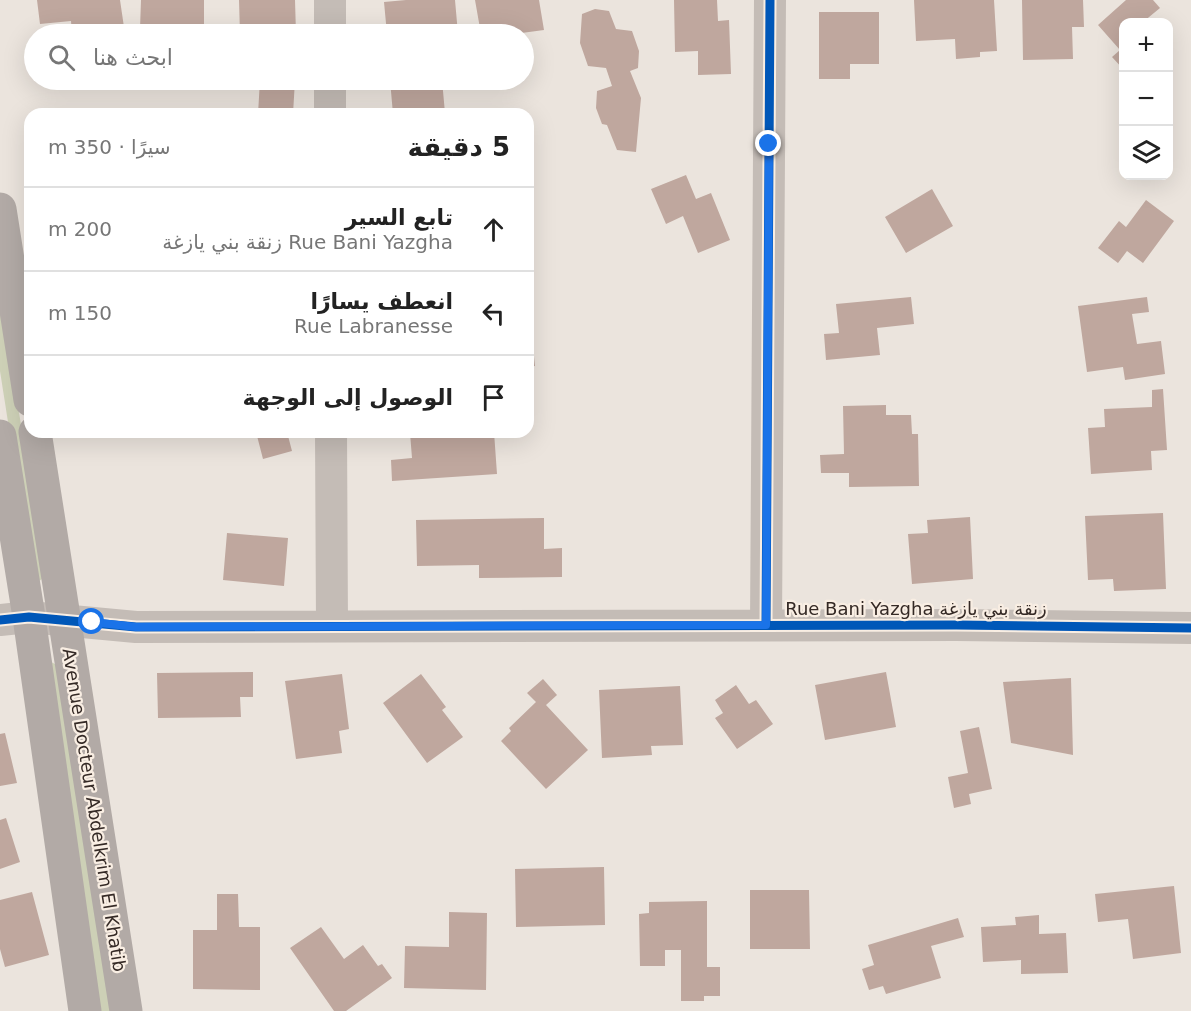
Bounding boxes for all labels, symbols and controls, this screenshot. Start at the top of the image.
map controls [1119,18,1173,180]
button: + [1119,18,1173,72]
search box [24,24,534,90]
icon: search [45,41,78,74]
text: ابحث هنا [93,45,173,70]
button: − [1119,72,1173,126]
button: layers [1119,126,1173,180]
route end [755,130,781,156]
text: 5 دقيقة [407,132,510,162]
text: سيرًا · 350 m [48,135,171,159]
text: تابع السير [345,205,453,230]
icon: ahead [477,213,510,246]
text: 200 m [48,217,112,241]
text: Rue Bani Yazgha زنقة بني يازغة [162,230,453,254]
text: انعطف يسارًا [310,289,453,314]
icon: left [477,297,510,330]
text: 150 m [48,301,112,325]
text: Rue Labranesse [294,314,453,338]
icon: arrive [477,381,510,414]
text: الوصول إلى الوجهة [243,385,453,410]
street label: Rue Bani Yazgha زنقة بني يازغة [785,598,1047,620]
route start [78,608,104,634]
street label: Avenue Docteur Abdelkrim El Khatib [59,647,130,973]

